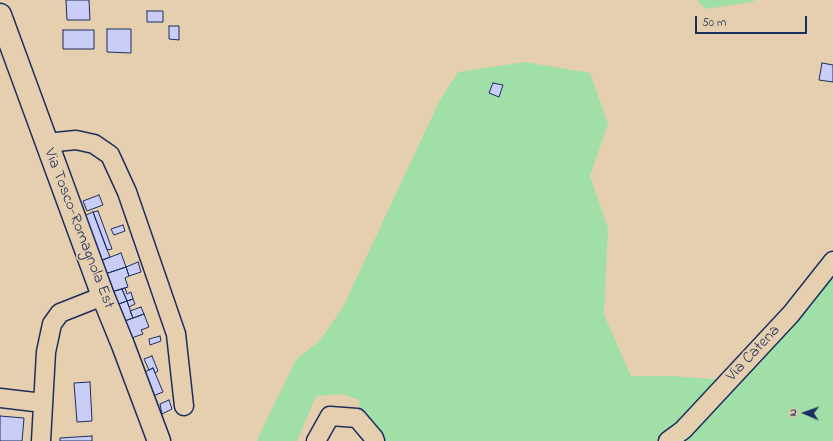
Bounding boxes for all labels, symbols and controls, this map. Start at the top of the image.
scale bar [697,8,809,34]
text: 50 m [702,14,726,32]
street label: Via Tosco-Romagnola Est [39,146,117,312]
street label: Via Catena [723,322,785,386]
north arrow [785,393,825,433]
text: N [785,409,801,417]

